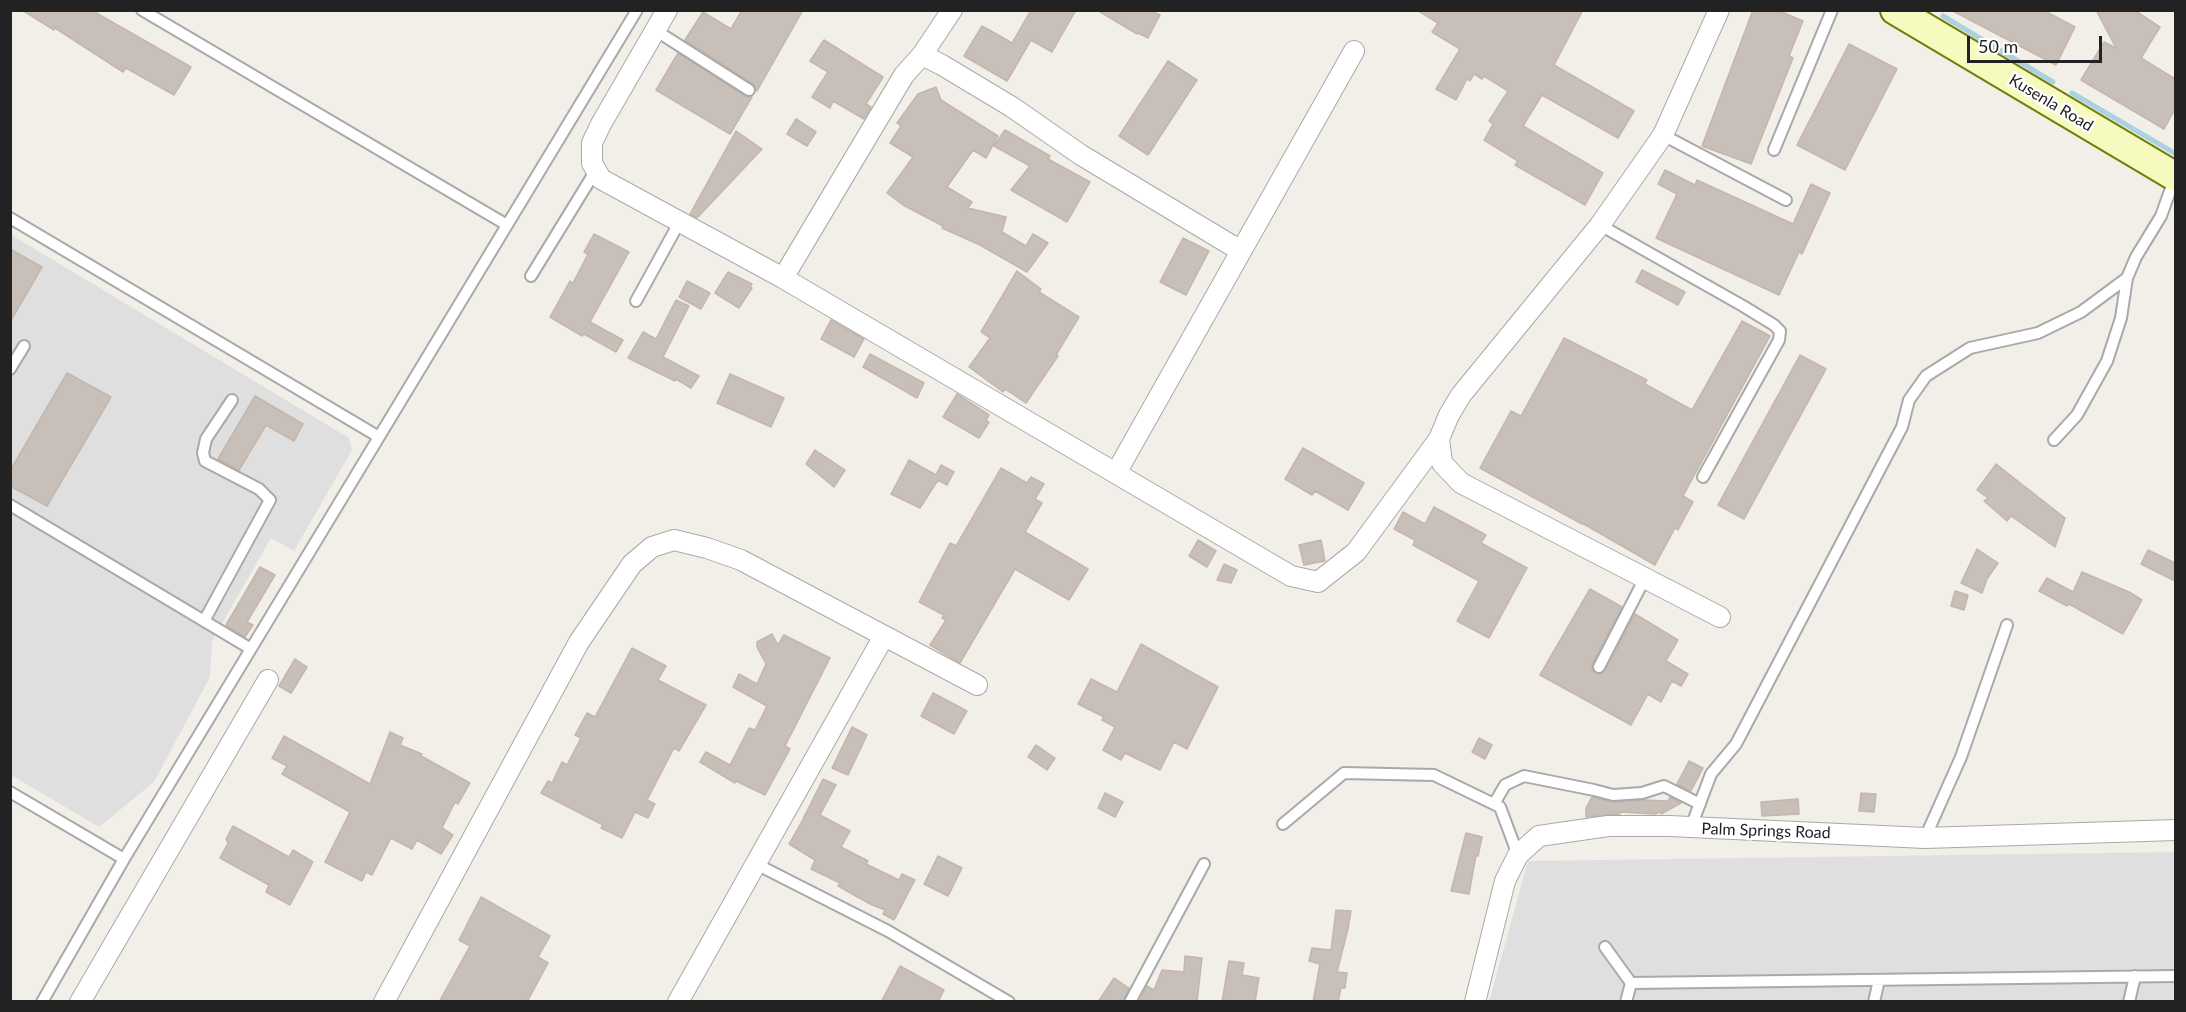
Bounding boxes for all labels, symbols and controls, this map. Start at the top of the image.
scale bar [1970,24,2105,62]
text: 50 m [1978,35,2018,57]
street label: Kusenla Road [2005,70,2097,136]
street label: Palm Springs Road [1701,819,1831,843]

